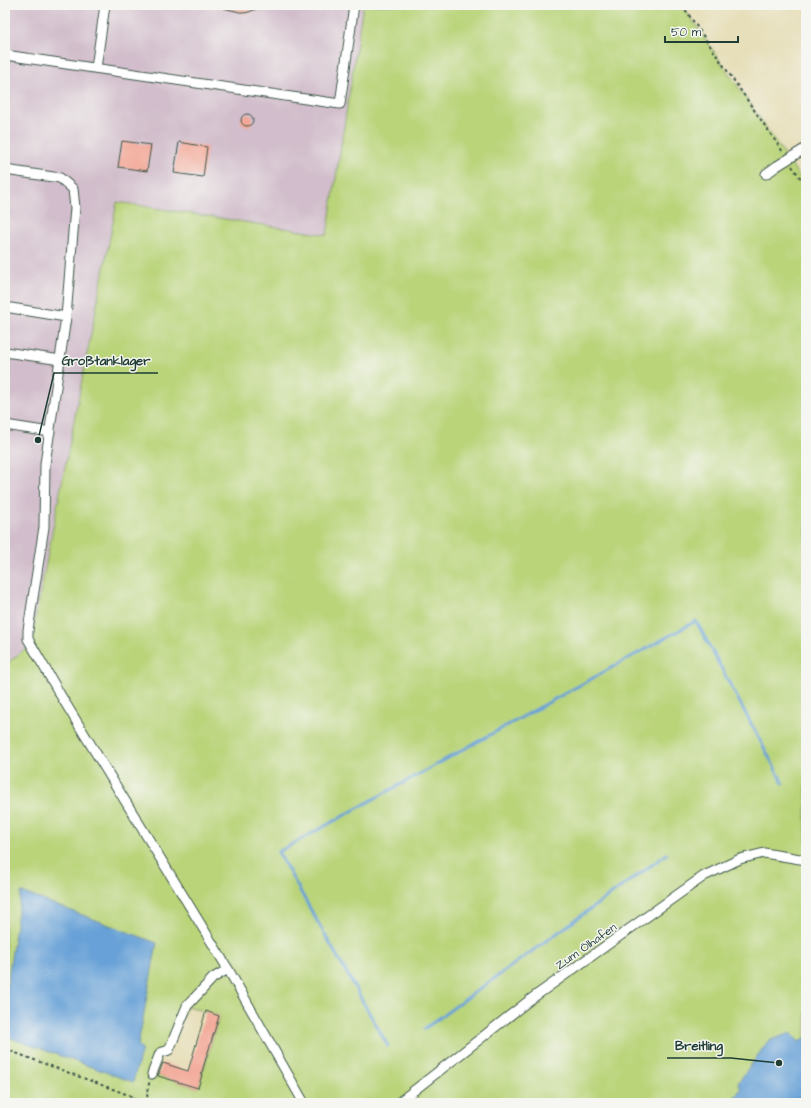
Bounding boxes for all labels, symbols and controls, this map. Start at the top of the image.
scale bar [665,18,738,44]
text: 50 m [671,24,702,41]
callout: Großtanklager [54,348,158,373]
text: Großtanklager [62,352,151,372]
street label: Zum Ölhafen [552,919,620,974]
callout: Breitling [667,1033,731,1058]
text: Breitling [675,1037,723,1057]

